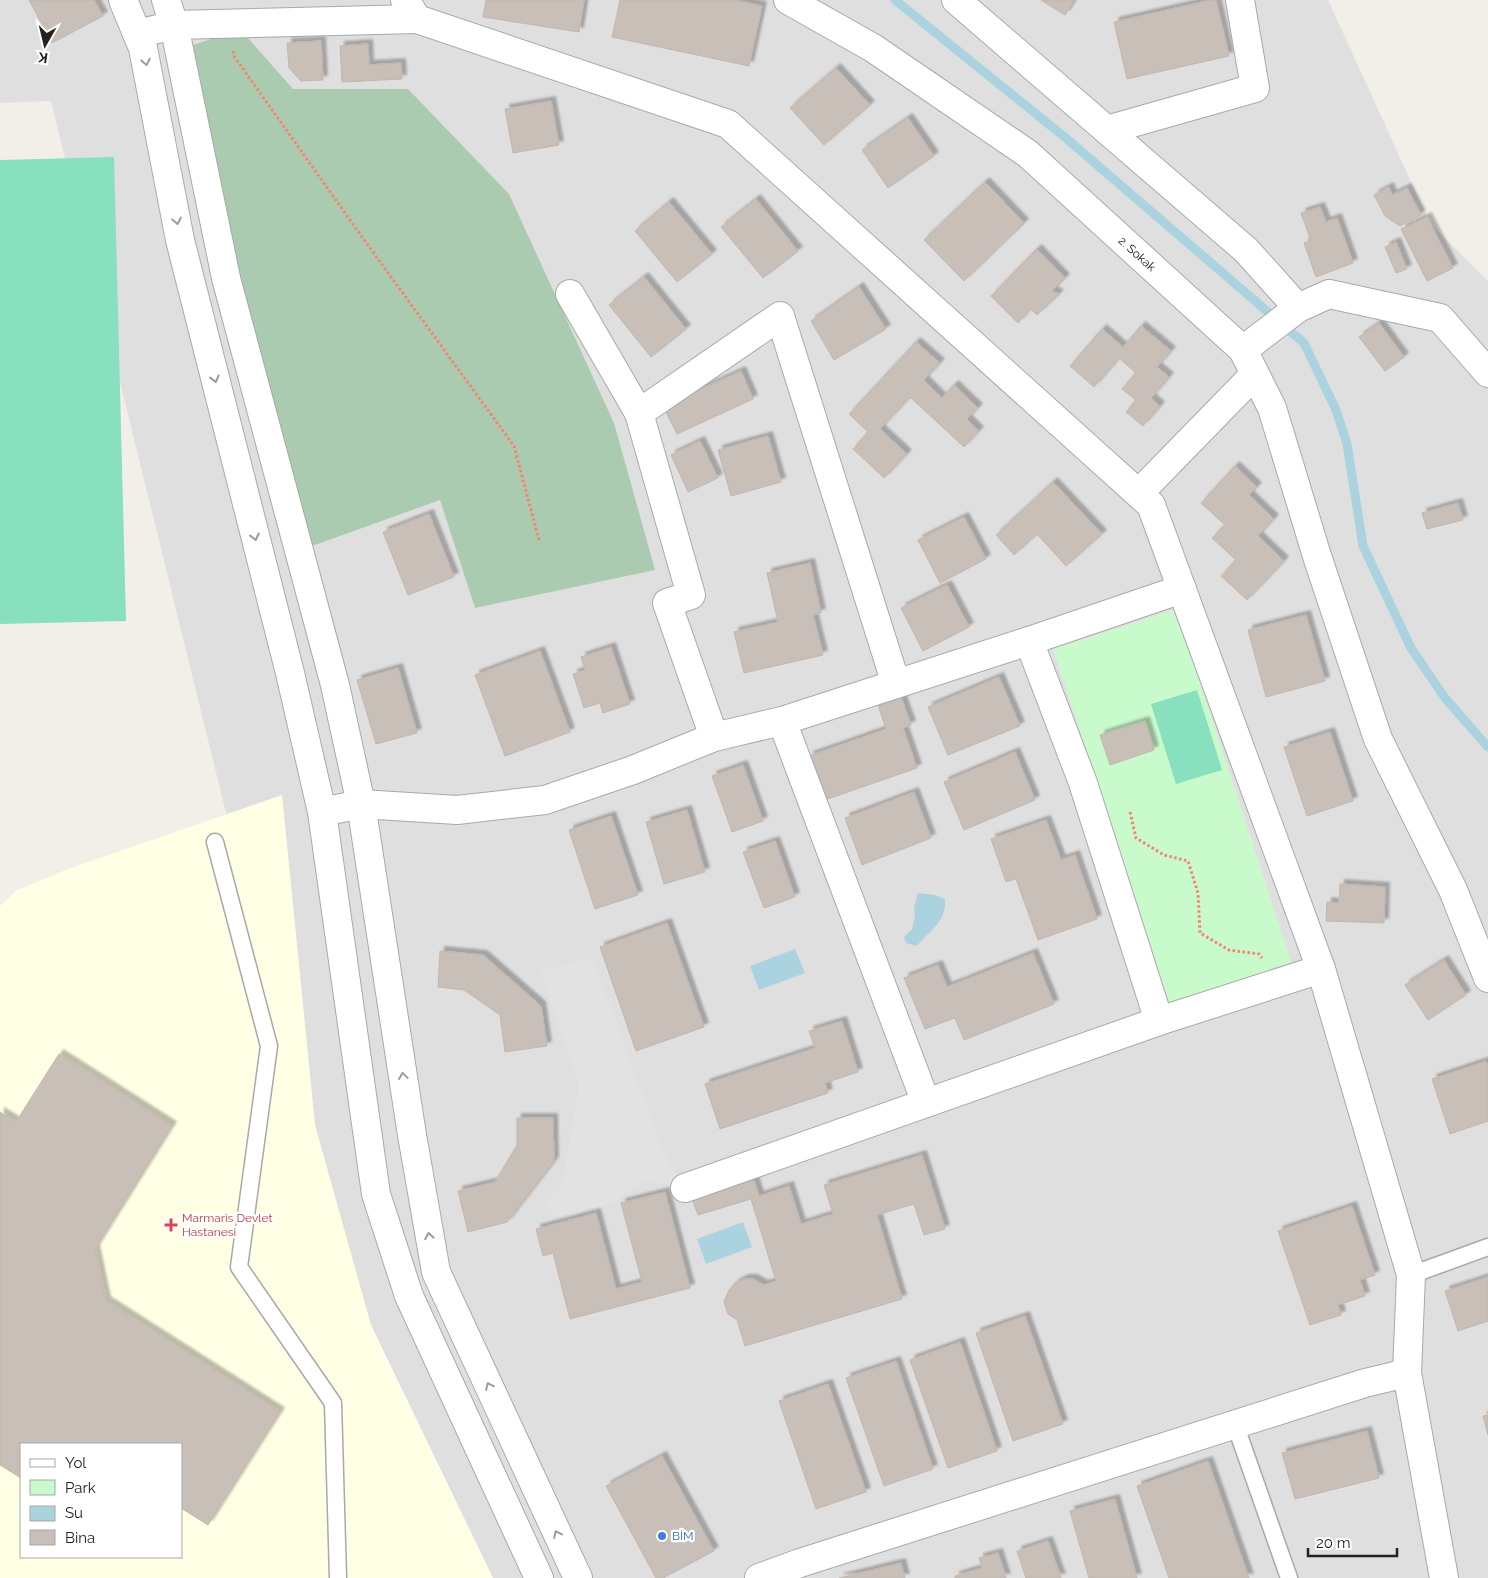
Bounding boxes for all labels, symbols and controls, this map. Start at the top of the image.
north arrow [20,20,70,70]
text: K [37,49,49,66]
one-way arrow [140,57,151,66]
one-way arrow [171,217,181,226]
street label: 2. Sokak [1116,234,1159,275]
one-way arrow [210,375,220,383]
one-way arrow [250,532,260,540]
one-way arrow [398,1072,409,1080]
place label: Marmaris Devlet Hastanesi [182,1211,273,1239]
marker: Marmaris Devlet Hastanesi [164,1218,178,1232]
one-way arrow [425,1232,435,1241]
one-way arrow [485,1383,495,1392]
legend [20,1443,182,1558]
text: Yol [65,1454,87,1472]
text: Park [65,1479,96,1497]
text: Su [65,1504,83,1522]
scale bar [1308,1526,1397,1558]
text: Bina [65,1529,95,1547]
place label: BİM [672,1529,694,1543]
one-way arrow [553,1530,564,1539]
marker: BİM [656,1530,668,1542]
text: 20 m [1316,1534,1351,1552]

